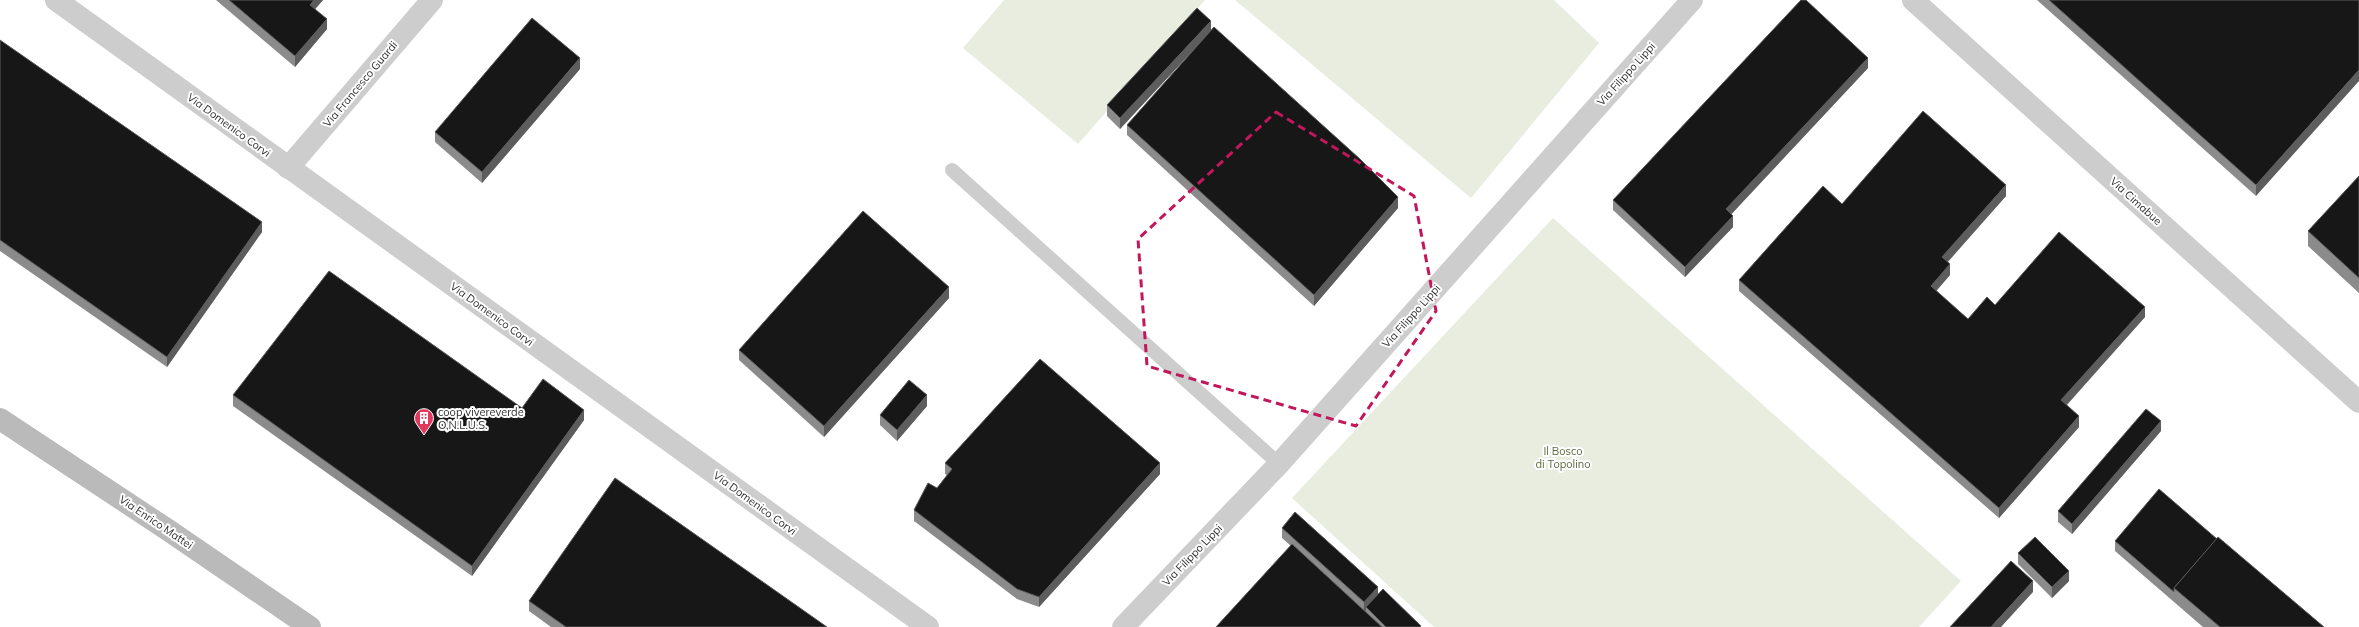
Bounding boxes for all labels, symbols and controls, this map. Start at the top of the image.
street label: Via Francesco Guardi [320,38,400,130]
street label: Via Filippo Lippi [1594,39,1658,109]
street label: Via Domenico Corvi [185,90,273,160]
street label: Via Cimabue [2107,174,2165,228]
street label: Via Domenico Corvi [448,279,536,349]
street label: Via Filippo Lippi [1379,281,1443,351]
place label: coop vivereverde O,N.L.U.S. [438,405,524,432]
building icon: coop vivereverde O,N.L.U.S. [413,407,435,435]
park label: Il Bosco di Topolino [1535,444,1591,471]
street label: Via Domenico Corvi [711,468,799,538]
street label: Via Enrico Mattei [116,492,196,552]
street label: Via Filippo Lippi [1159,521,1225,589]

